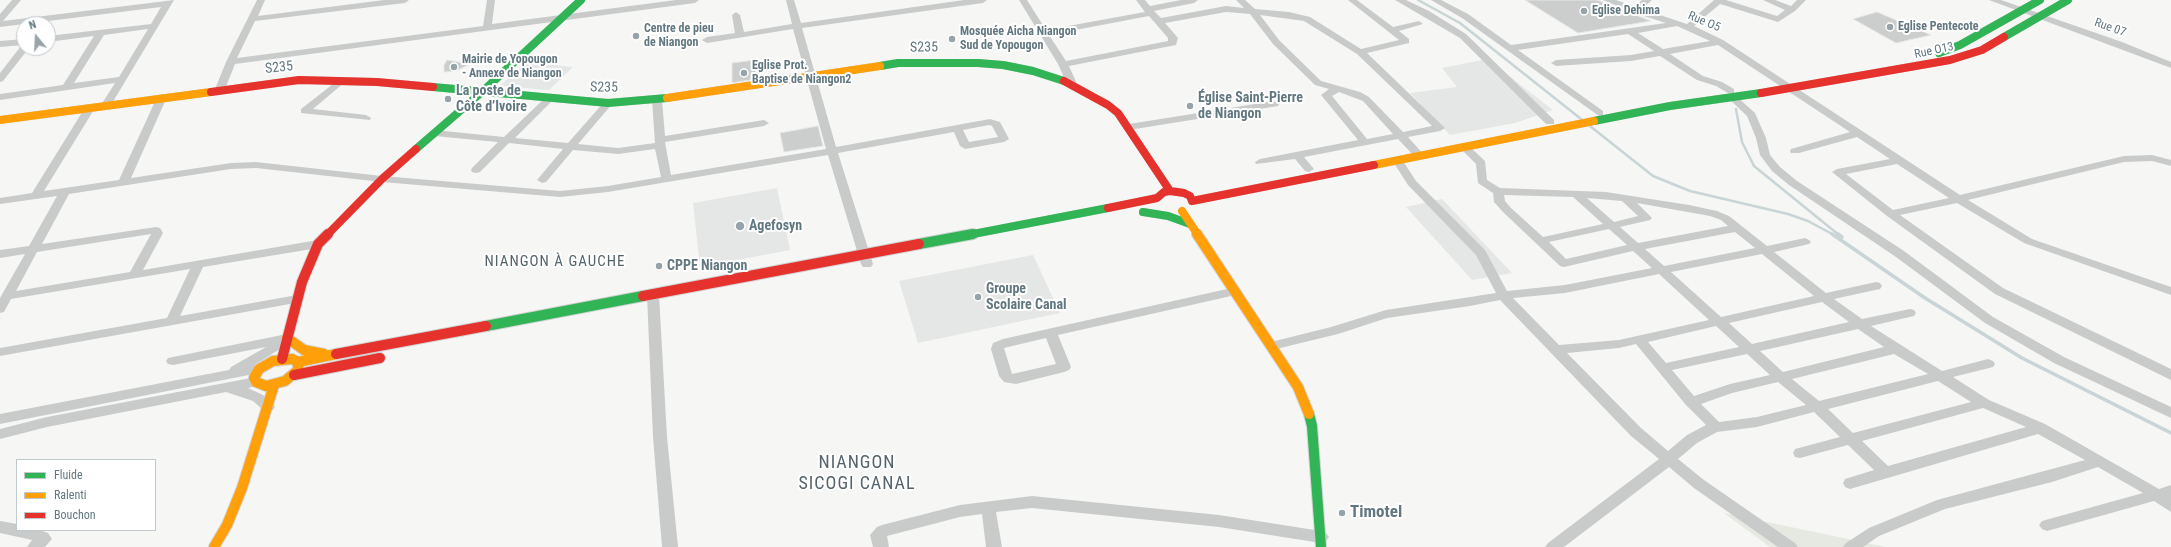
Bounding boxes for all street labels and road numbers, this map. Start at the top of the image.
street label: Rue O5 [1686,9,1722,35]
street label: Rue 07 [2092,16,2128,40]
street label: S235 [910,39,938,57]
street label: Rue O13 [1913,40,1955,62]
street label: S235 [264,58,294,78]
street label: S235 [590,79,618,97]

